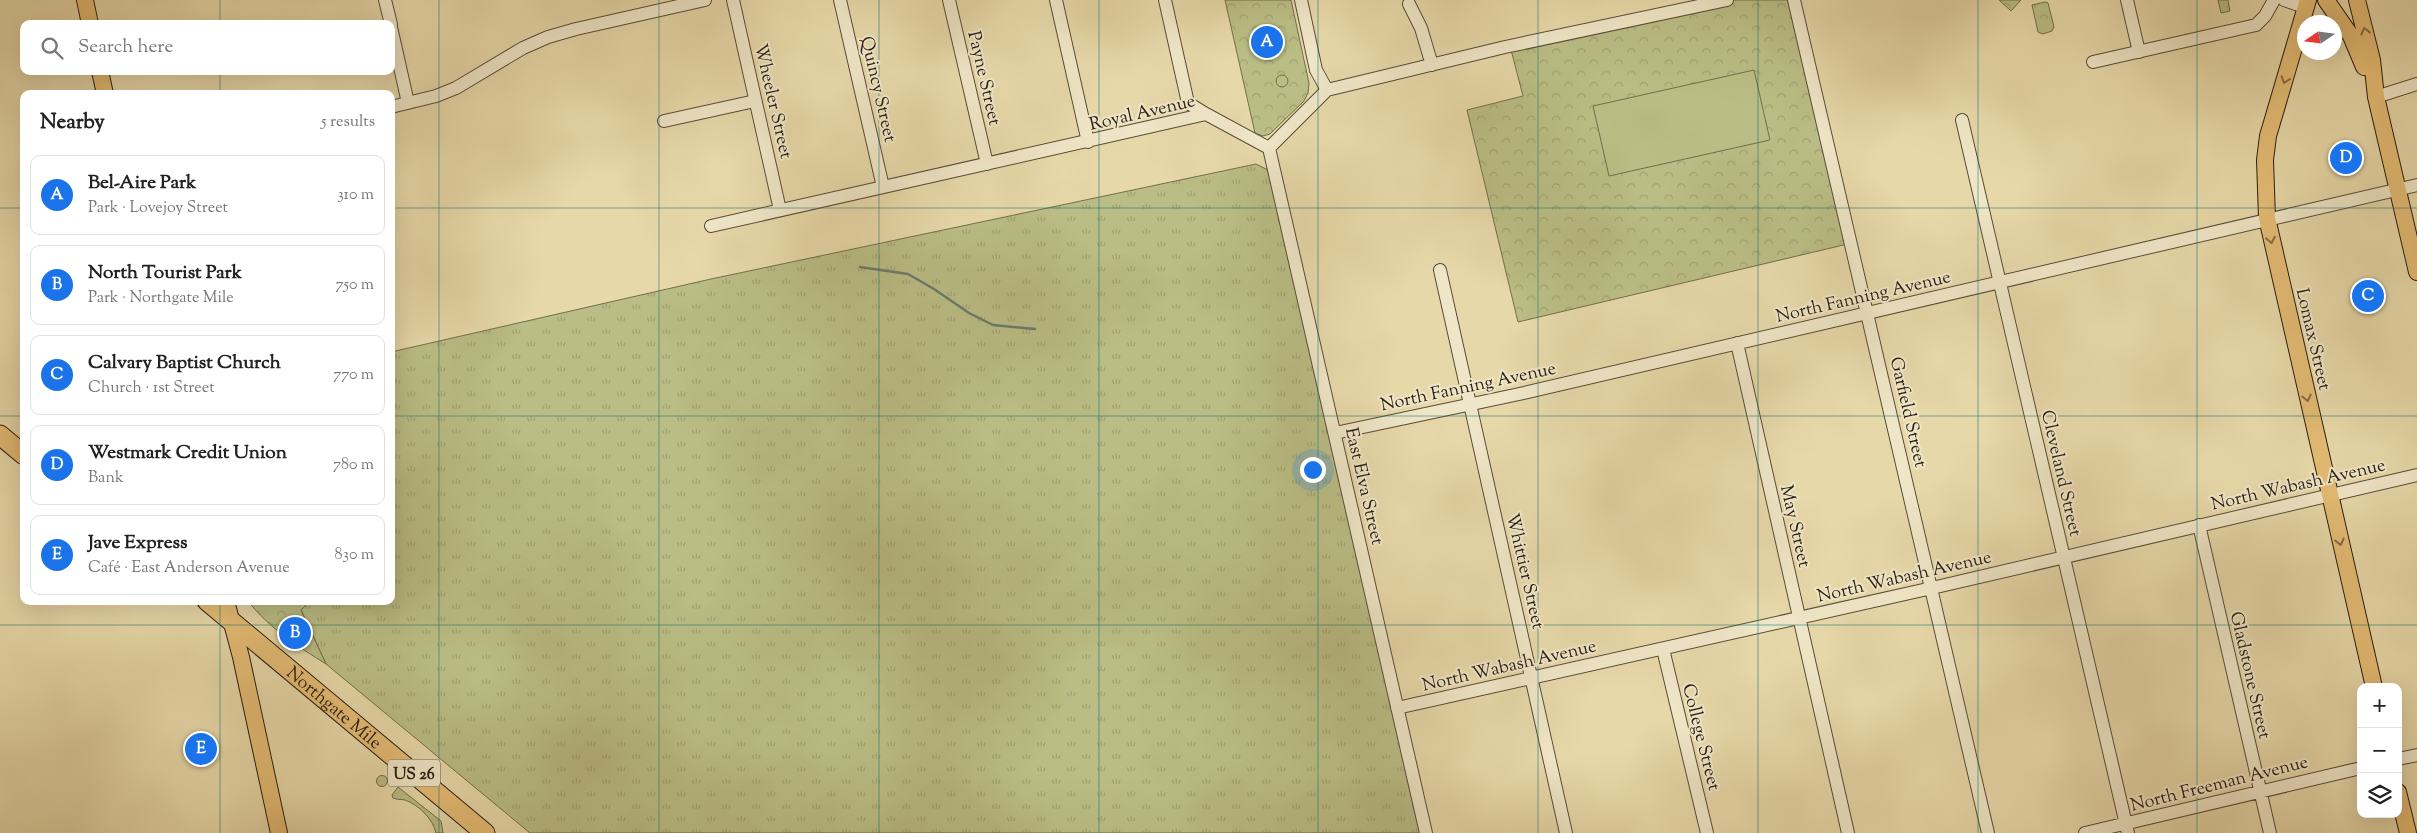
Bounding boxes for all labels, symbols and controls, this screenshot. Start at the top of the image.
north arrow [2297,15,2342,60]
search box [20,20,395,75]
pin: A [1251,23,1283,61]
one-way arrow [2360,27,2371,36]
street label: Payne Street [960,29,1007,128]
icon: search [38,34,66,62]
text: Search here [78,34,173,61]
street label: Quincy Street [852,34,902,145]
street label: Wheeler Street [746,41,798,162]
one-way arrow [2280,76,2290,84]
street label: Royal Avenue [1087,89,1198,139]
text: Nearby [40,108,105,138]
text: 5 results [321,111,375,134]
pin: D [2330,139,2362,177]
text: Bel-Aire Park [88,170,196,197]
text: A [51,184,64,207]
text: 310 m [337,184,374,207]
text: Park · Lovejoy Street [88,197,228,220]
one-way arrow [2266,235,2276,244]
text: North Tourist Park [88,260,242,287]
street label: North Fanning Avenue [1773,265,1954,331]
text: B [52,274,62,297]
text: 750 m [335,274,374,297]
pin: C [2352,277,2384,315]
street label: Lomax Street [2288,286,2336,393]
text: Park · Northgate Mile [88,287,234,310]
text: Calvary Baptist Church [88,350,281,377]
street label: Garfield Street [1882,355,1932,470]
street label: North Fanning Avenue [1378,357,1559,419]
text: C [51,364,63,387]
text: 770 m [333,364,374,387]
text: Church · 1st Street [88,377,215,400]
one-way arrow [2301,394,2312,403]
street label: Cleveland Street [2033,408,2087,539]
street label: East Elva Street [1337,425,1389,548]
text: Westmark Credit Union [88,440,287,467]
street label: North Wabash Avenue [2209,453,2388,519]
text: D [51,454,63,477]
text: 780 m [333,454,374,477]
your location [1300,457,1326,483]
text: Bank [88,467,124,490]
street label: May Street [1772,483,1816,570]
street label: Whittier Street [1498,511,1550,632]
text: Jave Express [88,530,187,557]
one-way arrow [2334,538,2345,547]
text: E [52,544,62,567]
text: 830 m [335,544,374,567]
street label: North Wabash Avenue [1815,545,1994,611]
text: Café · East Anderson Avenue [88,557,290,580]
street label: Gladstone Street [2222,609,2276,742]
pin: B [279,614,311,652]
street label: North Wabash Avenue [1420,634,1599,700]
street label: Northgate Mile [280,661,387,757]
street label: College Street [1674,681,1726,794]
map controls [2357,683,2402,818]
button: + [2357,683,2402,728]
button: − [2357,728,2402,773]
pin: E [185,730,217,768]
street label: North Freeman Avenue [2128,750,2311,820]
road number: US 26 [388,760,440,786]
button: layers [2357,773,2402,818]

